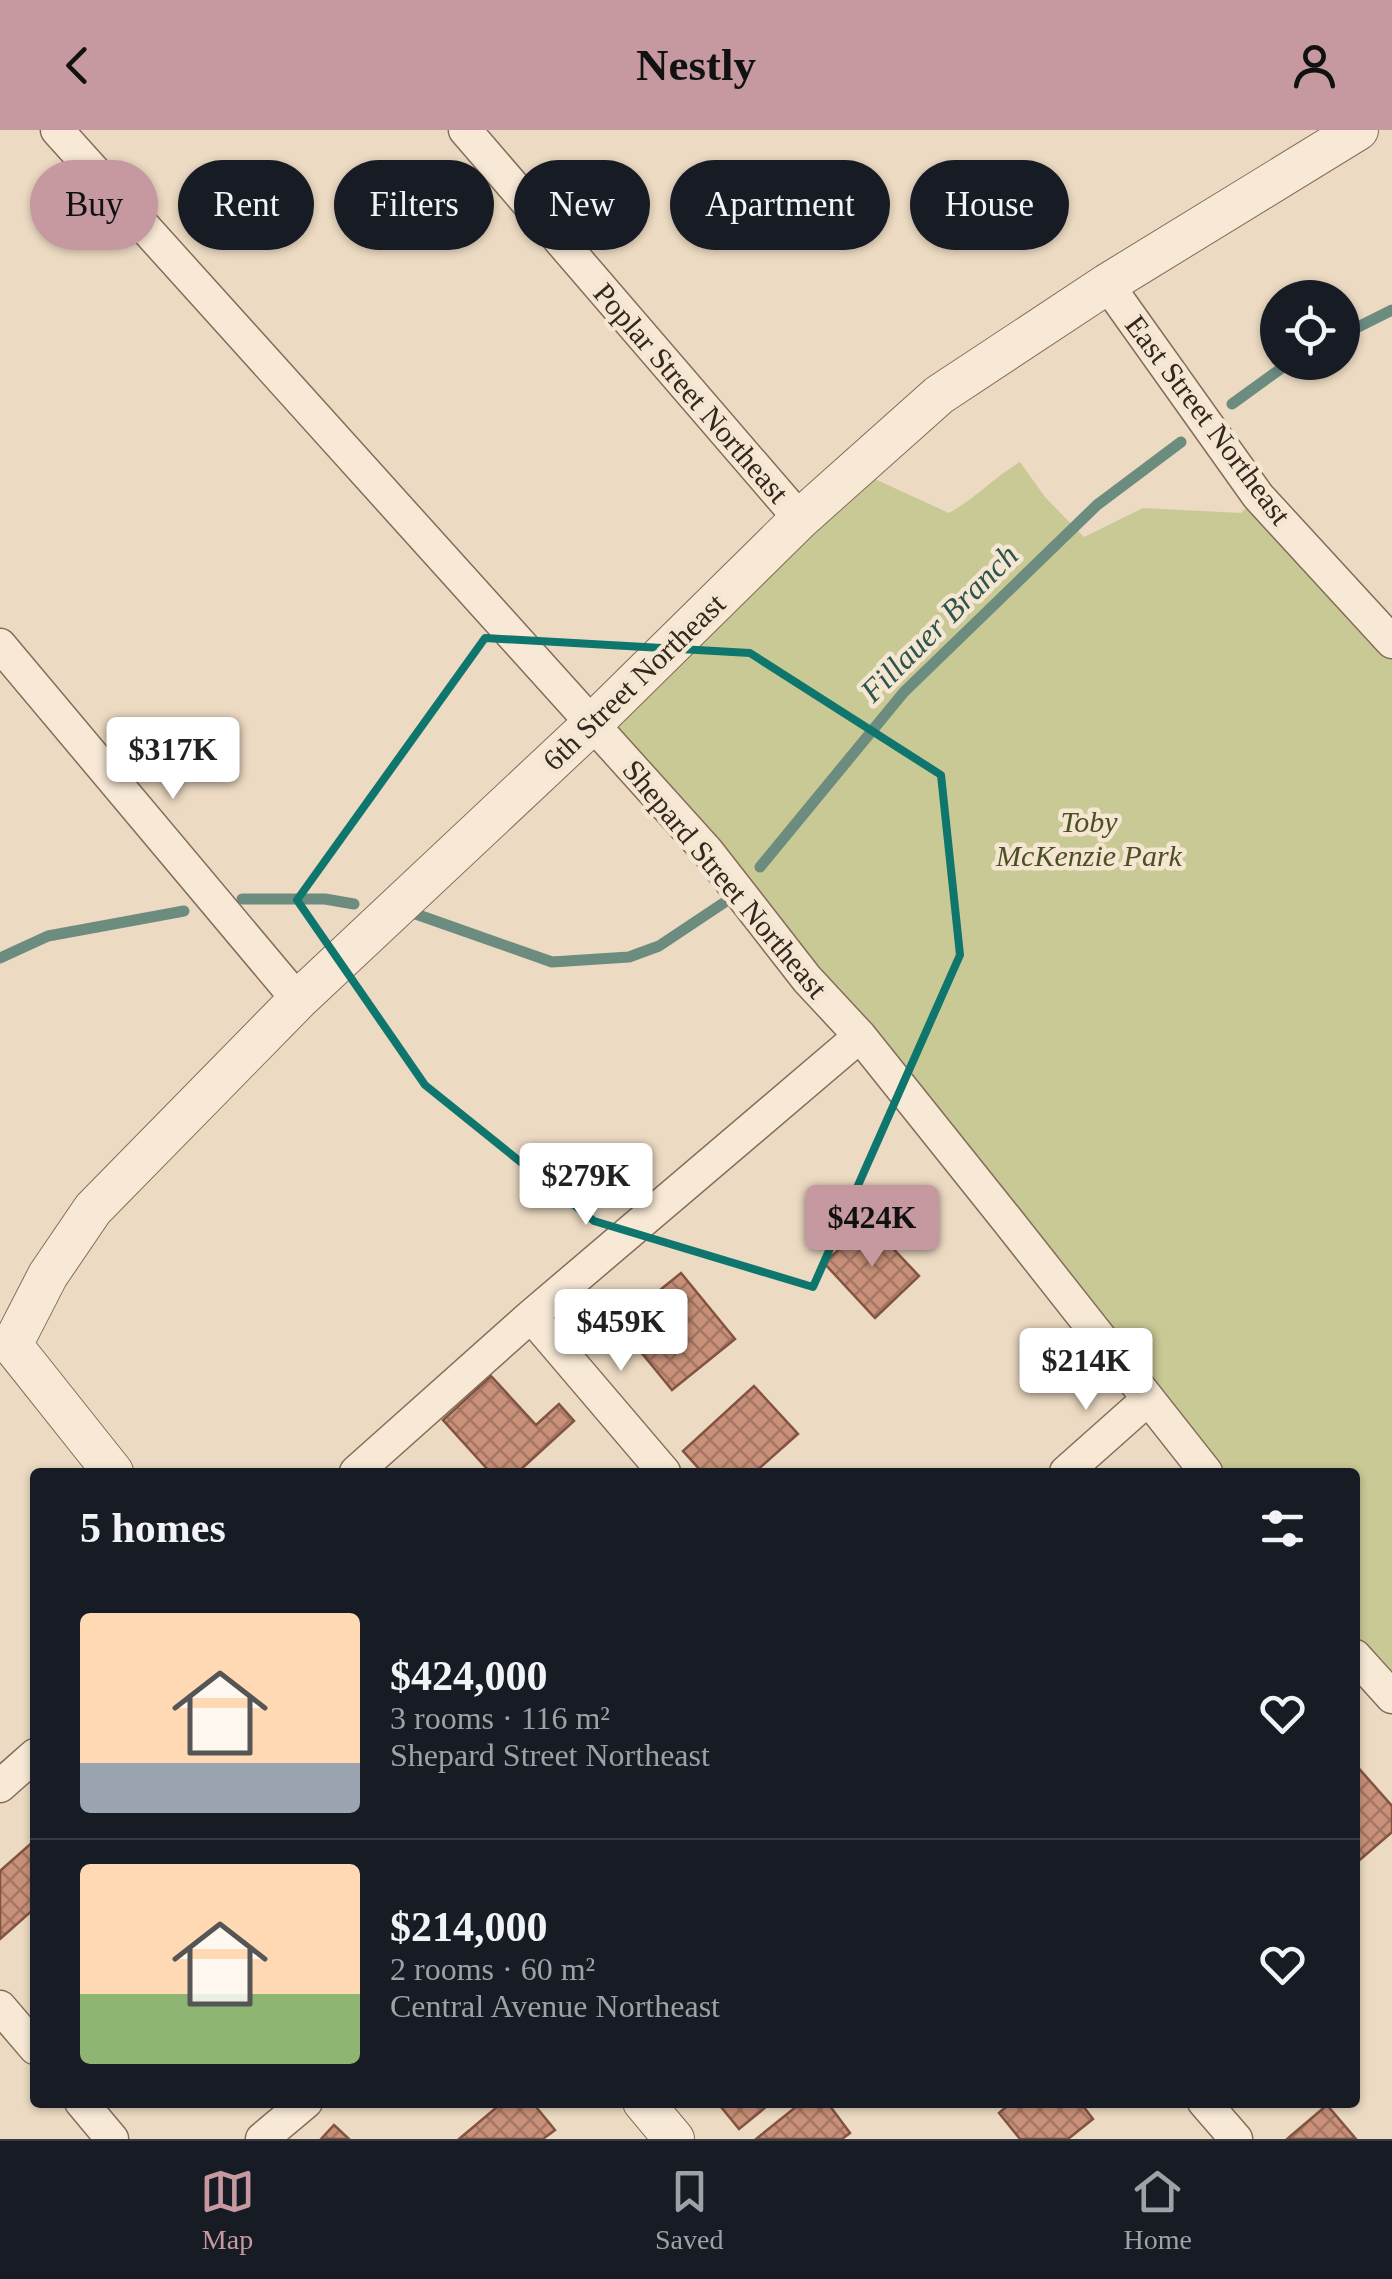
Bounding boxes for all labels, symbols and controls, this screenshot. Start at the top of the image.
icon: back [50,38,105,93]
icon: person [1287,38,1342,93]
text: Nestly [636,40,756,90]
chip: Buy [30,160,158,250]
chip: Rent [178,160,314,250]
chip: Filters [334,160,494,250]
chip: New [514,160,650,250]
chip: Apartment [670,160,890,250]
chip: House [910,160,1069,250]
street label: Poplar Street Northeast [587,276,796,510]
map controls [1260,280,1360,380]
button: locate [1260,280,1360,380]
street label: East Street Northeast [1119,309,1298,531]
water label: Fillauer Branch [852,537,1025,710]
street label: 6th Street Northeast [536,586,732,777]
pin: $317K [103,717,243,802]
text: $317K [129,731,217,767]
street label: Shepard Street Northeast [616,753,835,1005]
park label: Toby McKenzie Park [995,805,1183,872]
pin: $279K [516,1143,656,1228]
text: $279K [542,1157,630,1193]
pin: $424K [802,1185,942,1270]
text: $424K [828,1199,916,1235]
pin: $459K [551,1289,691,1374]
text: $459K [577,1303,665,1339]
pin: $214K [1016,1328,1156,1413]
text: $214K [1042,1342,1130,1378]
icon: filters [1255,1501,1310,1556]
text: 5 homes [80,1505,226,1551]
icon: home [160,1653,280,1773]
text: $424,000 [390,1653,548,1699]
icon: heart [1255,1686,1310,1741]
text: 3 rooms · 116 m² [390,1700,610,1736]
text: Shepard Street Northeast [390,1737,710,1773]
icon: home [160,1904,280,2024]
text: $214,000 [390,1904,548,1950]
icon: heart [1255,1937,1310,1992]
text: 2 rooms · 60 m² [390,1951,595,1987]
text: Central Avenue Northeast [390,1988,720,2024]
tab: Map [200,2164,255,2256]
tab: Saved [655,2164,723,2256]
tab: Home [1124,2164,1192,2256]

